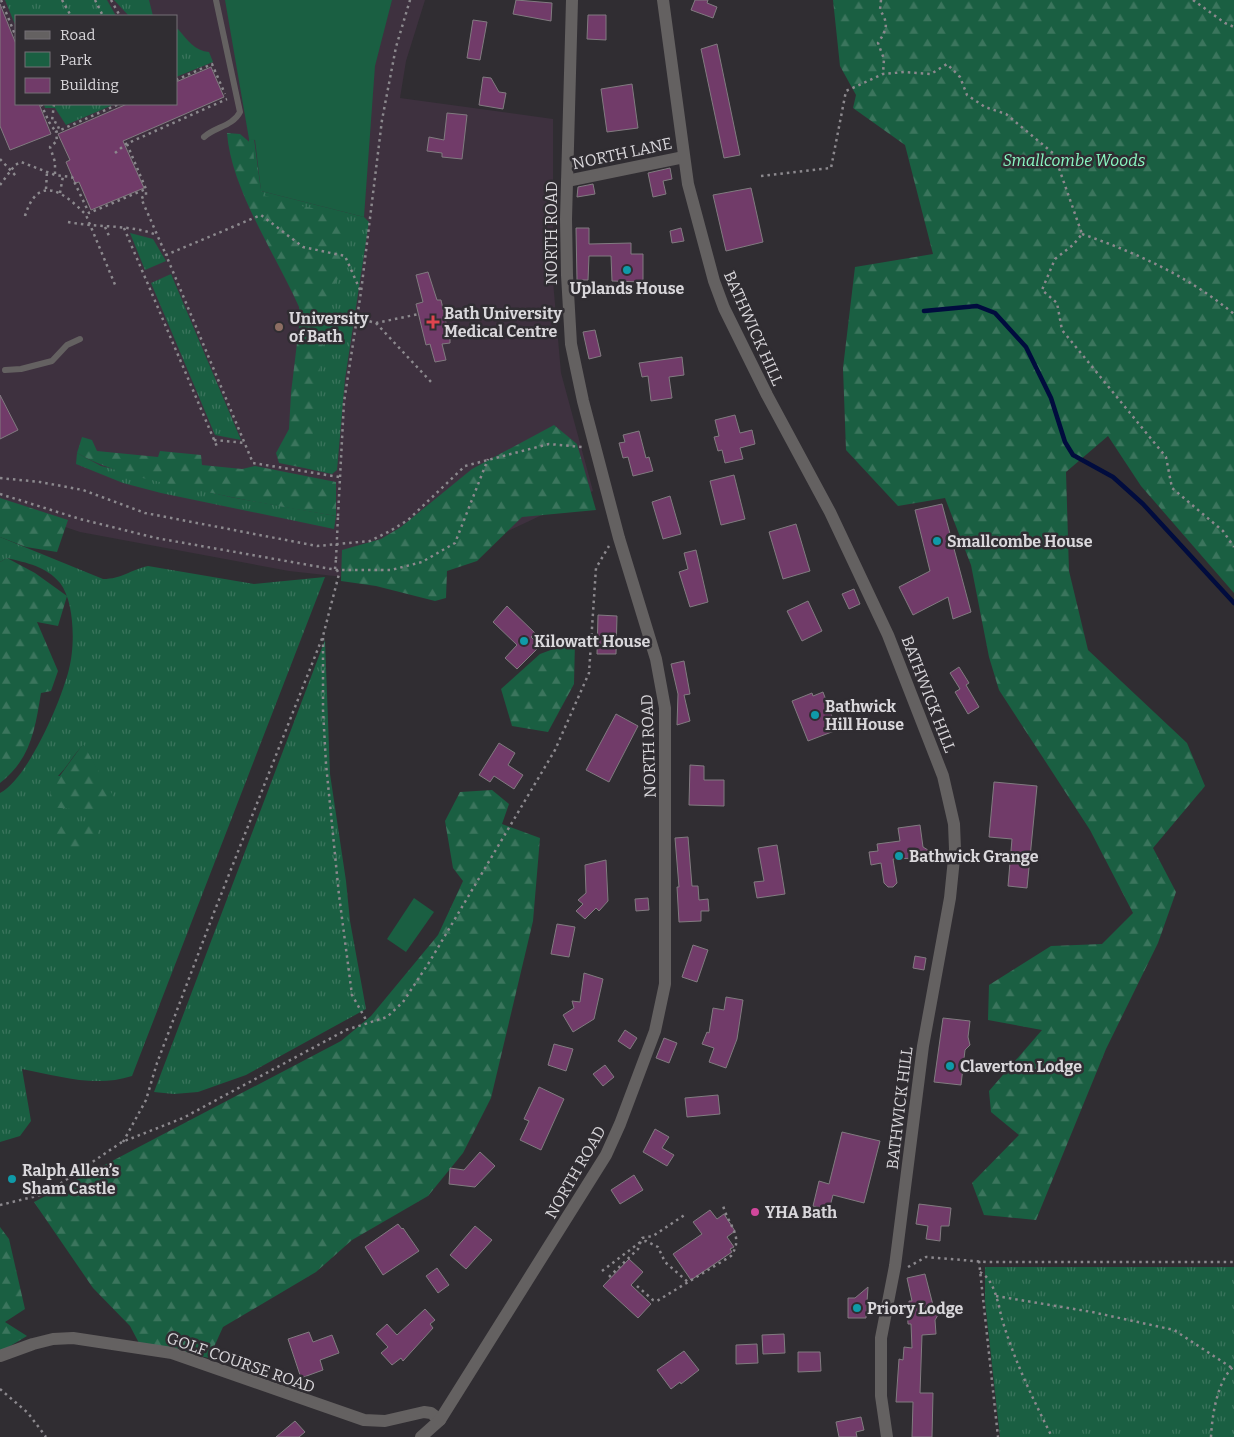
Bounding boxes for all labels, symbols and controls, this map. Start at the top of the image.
legend [15,15,178,105]
text: Road [60,26,95,44]
text: Park [60,51,92,69]
text: Building [60,76,119,94]
street label: NORTH LANE [570,134,674,173]
park label: Smallcombe Woods [1003,151,1146,170]
street label: NORTH ROAD [542,181,561,285]
marker: Uplands House [621,264,633,276]
street label: BATHWICK HILL [720,268,787,389]
place label: Uplands House [570,279,685,298]
place label: Bath University Medical Centre [444,304,562,341]
place label: University of Bath [289,309,369,346]
marker: Bath University Medical Centre [426,315,440,329]
marker: University of Bath [273,321,285,333]
place label: Smallcombe House [947,532,1093,551]
marker: Smallcombe House [931,535,943,547]
place label: Kilowatt House [534,632,651,651]
street label: BATHWICK HILL [898,633,960,755]
marker: Kilowatt House [518,635,530,647]
street label: NORTH ROAD [637,694,660,798]
place label: Bathwick Hill House [825,697,904,734]
marker: Bathwick Hill House [809,709,821,721]
place label: Bathwick Grange [909,847,1039,866]
marker: Bathwick Grange [893,850,905,862]
street label: BATHWICK HILL [883,1045,916,1171]
place label: Claverton Lodge [960,1057,1082,1076]
marker: Claverton Lodge [944,1060,956,1072]
street label: NORTH ROAD [541,1123,610,1222]
place label: Ralph Allen’s Sham Castle [22,1161,120,1198]
marker: Ralph Allen’s Sham Castle [6,1173,18,1185]
place label: YHA Bath [765,1203,837,1222]
marker: YHA Bath [749,1206,761,1218]
place label: Priory Lodge [867,1299,964,1318]
marker: Priory Lodge [851,1302,863,1314]
street label: GOLF COURSE ROAD [164,1328,318,1397]

